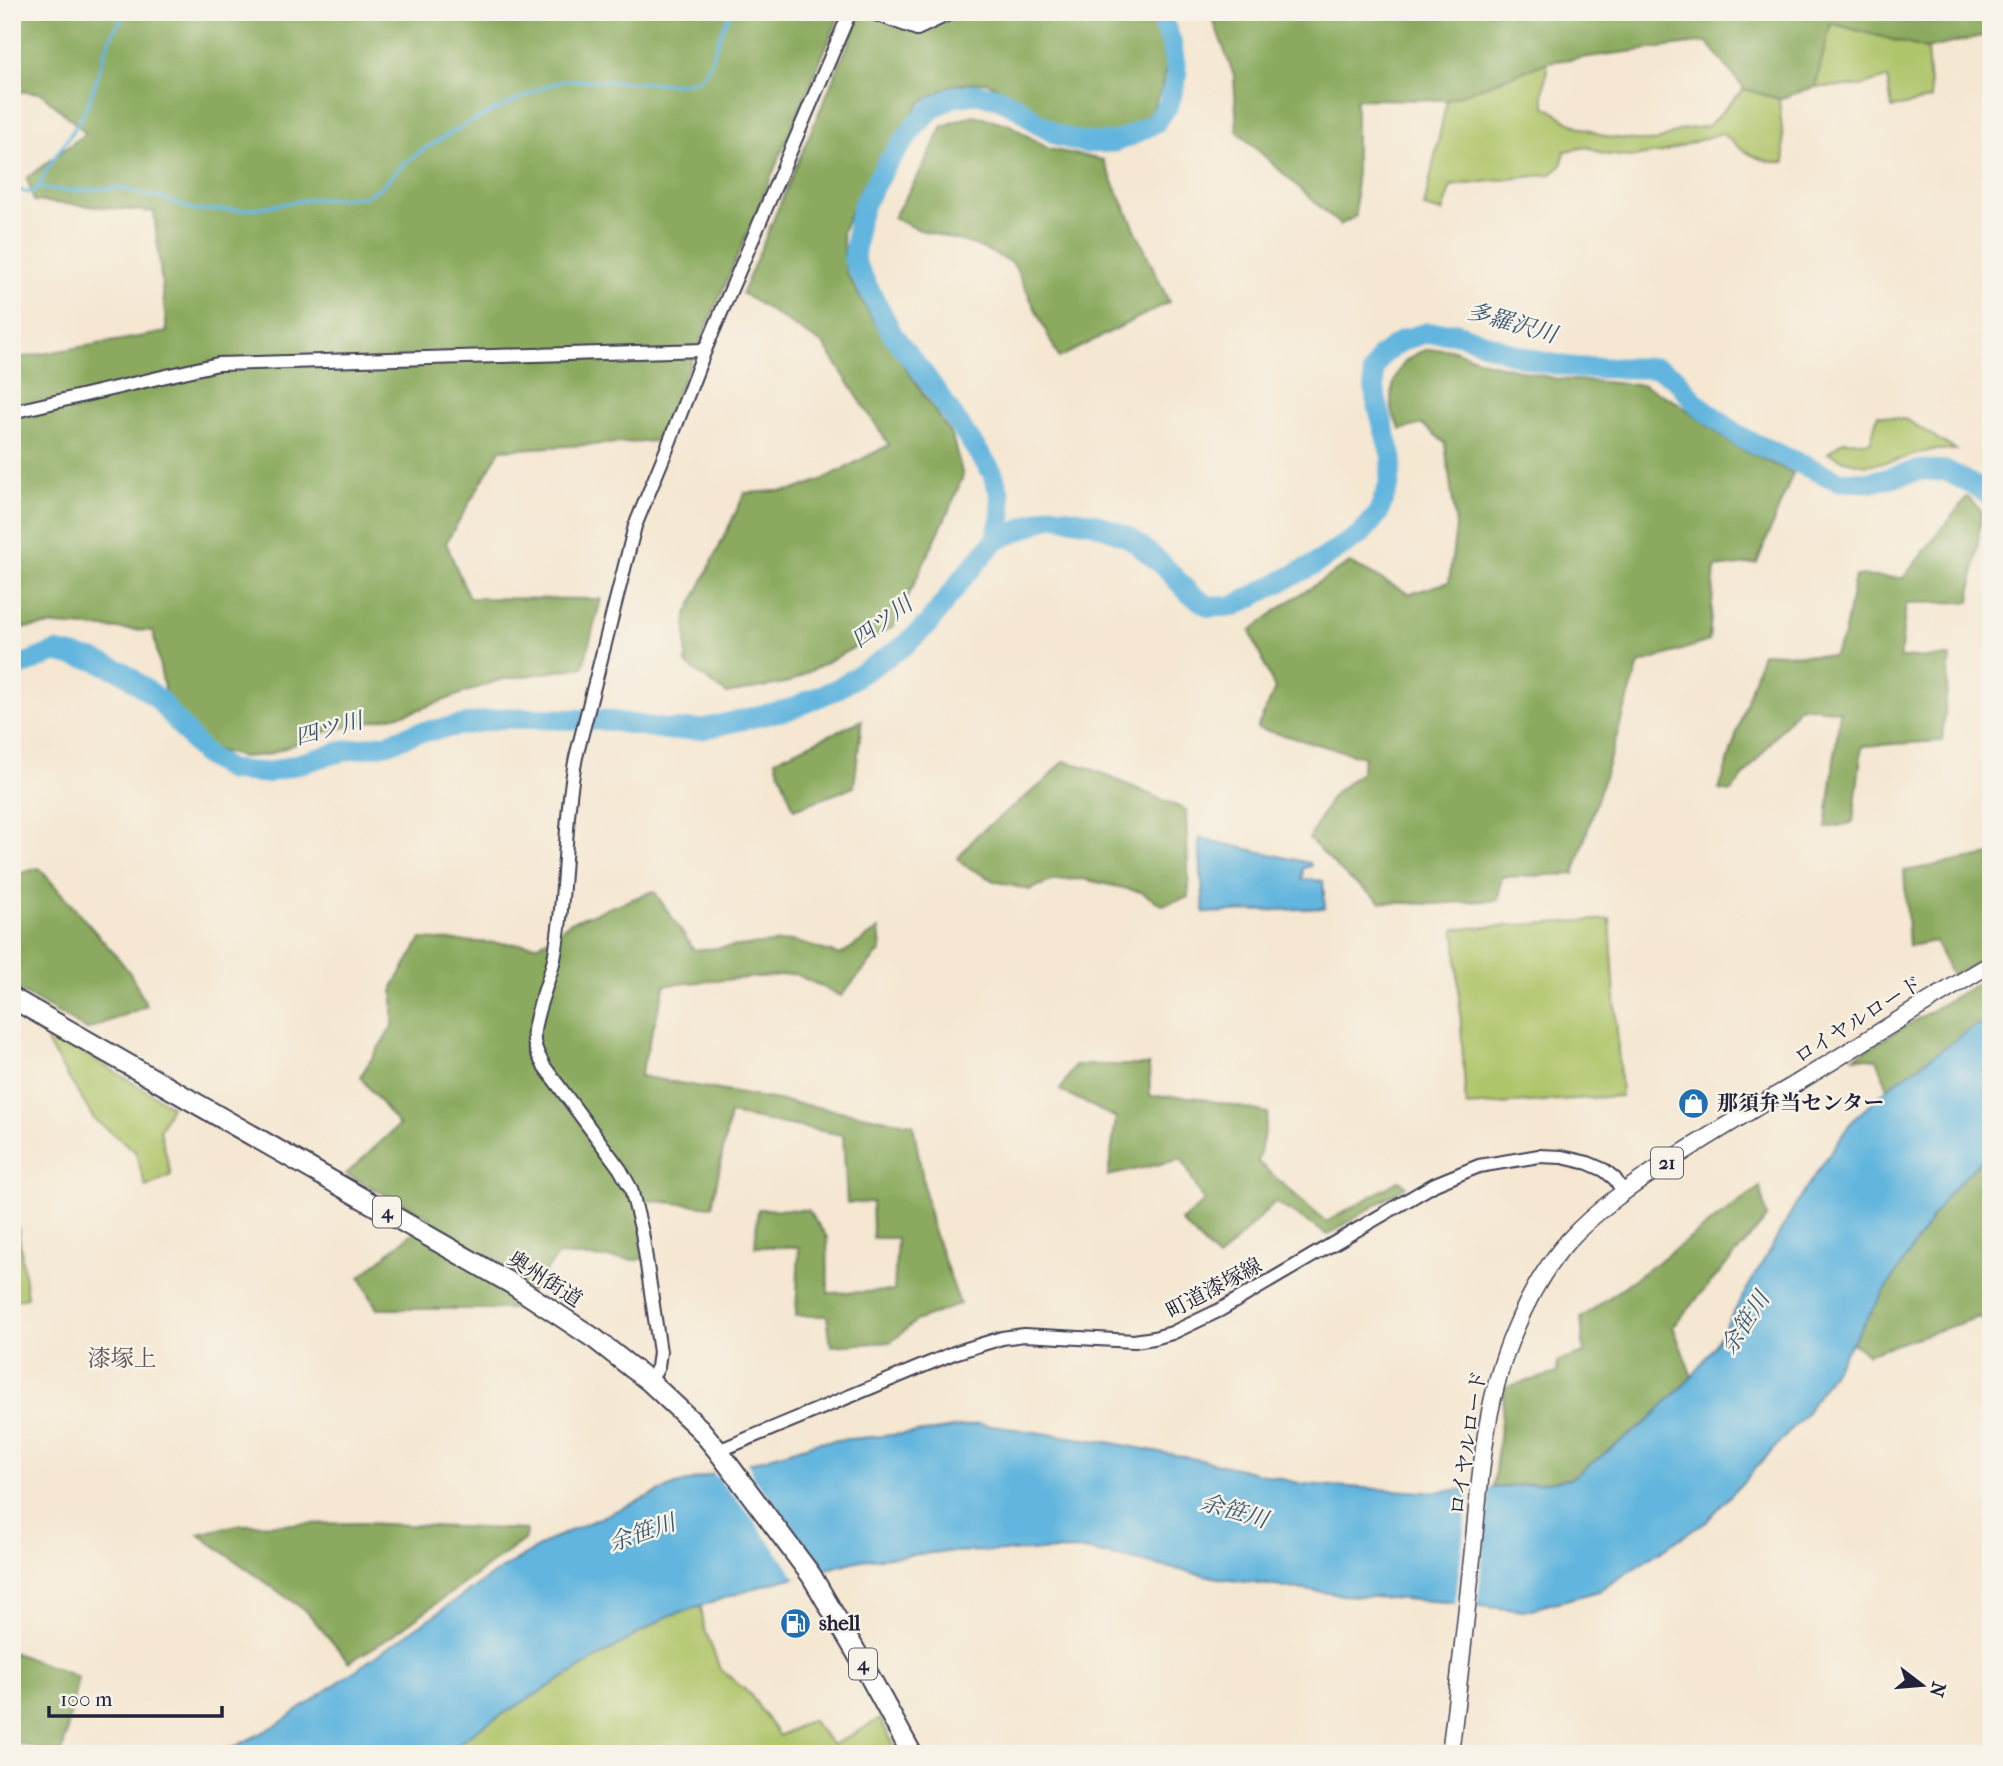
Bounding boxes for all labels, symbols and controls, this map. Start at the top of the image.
water label: 多羅沢川 [1464,297,1563,349]
water label: 四ツ川 [846,589,920,654]
water label: 四ツ川 [292,706,369,751]
street label: ロイヤルロード [1790,971,1926,1069]
shop icon: 那須弁当センター [1677,1086,1711,1120]
place label: 那須弁当センター [1717,1091,1884,1115]
road number: 21 [1651,1148,1683,1178]
road number: 4 [373,1196,401,1228]
street label: 奥州街道 [503,1246,587,1312]
street label: 町道漆塚線 [1162,1253,1266,1323]
water label: 余笹川 [1715,1284,1777,1359]
district label: 漆塚上 [88,1345,157,1372]
street label: ロイヤルロード [1445,1369,1491,1517]
water label: 余笹川 [1197,1489,1274,1534]
water label: 余笹川 [605,1508,682,1557]
fuel station icon: shell [779,1606,813,1640]
place label: shell [819,1611,860,1635]
road number: 4 [849,1648,877,1680]
north arrow [1888,1650,1958,1720]
scale bar [49,1675,222,1719]
text: N [1925,1679,1950,1700]
text: 100 m [60,1687,113,1711]

